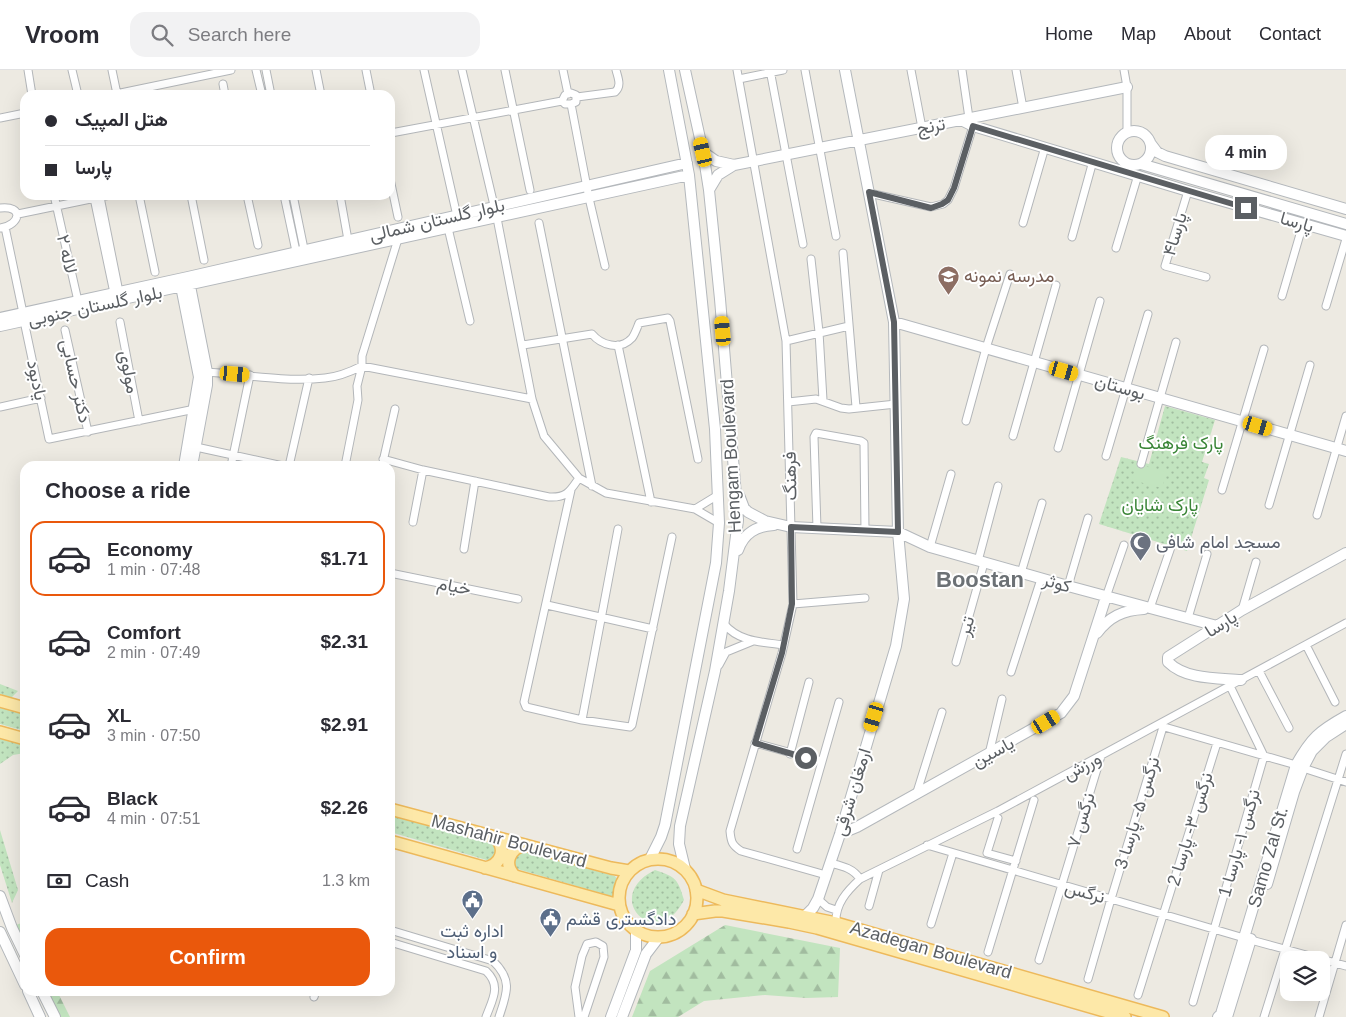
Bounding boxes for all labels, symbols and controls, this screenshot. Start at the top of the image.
search box [130,12,480,57]
text: Vroom [25,21,100,48]
icon: search [148,21,176,49]
text: Search here [188,24,291,45]
text: Home [1045,24,1093,44]
text: Map [1121,24,1156,44]
text: About [1184,24,1231,44]
text: Contact [1259,24,1321,44]
text: هتل المپیک [75,109,168,130]
street label: ترنج [915,113,947,141]
car [692,136,713,168]
callout: 4 min [1205,136,1287,170]
text: 4 min [1225,144,1267,161]
text: پارسا [75,157,112,178]
street label: بلوار گلستان شمالی [367,195,507,246]
route end [1235,197,1257,219]
street label: پارسا [1277,208,1316,238]
street label: پارسا۴ [1159,210,1193,259]
street label: لاله ۲ [53,233,81,275]
school or university icon: مدرسه نمونه [936,264,960,295]
place label: مدرسه نمونه [964,266,1054,287]
street label: بلوار گلستان جنوبی [26,282,164,331]
car [714,315,731,347]
street label: دکتر حسابی [56,337,95,425]
street label: مولوی [114,349,143,395]
street label: یادبود [22,358,51,402]
car [1047,360,1080,382]
car [219,365,250,383]
street label: بوستان [1092,370,1147,405]
street label: Hengam Boulevard [717,379,745,533]
car [1241,414,1274,438]
park label: پارک فرهنگ [1139,433,1223,455]
street label: فرهنگ [780,451,801,501]
text: Choose a ride [45,478,190,503]
park label: پارک شایان [1122,495,1198,517]
mosque icon: مسجد امام شافی [1128,530,1152,561]
place label: مسجد امام شافی [1156,532,1281,554]
icon: car [47,536,92,581]
text: Economy [107,539,193,560]
text: $1.71 [320,548,368,569]
text: 1 min · 07:48 [107,561,200,578]
district label: Boostan [936,567,1024,592]
street label: کوثر [1039,569,1073,598]
street label: خیام [435,573,473,601]
street label: پارسا [1201,607,1242,643]
street label: تیر [953,614,979,639]
icon: car [47,619,92,664]
text: Comfort [107,622,181,643]
text: $2.31 [320,631,368,652]
text: 2 min · 07:49 [107,644,200,661]
car [862,700,885,734]
icon: car [47,702,92,747]
text: XL [107,705,131,726]
car [1029,708,1062,736]
text: $2.91 [320,714,368,735]
text: 3 min · 07:50 [107,727,200,744]
street label: یاسین [969,733,1018,772]
street label: ارمغان شرقی [829,746,876,839]
route start [795,747,817,769]
street label: ورزش [1060,748,1105,785]
street label: نرگس ۵- پارسا 3 [1110,754,1165,872]
street label: نرگس ۳- پارسا 2 [1163,770,1219,889]
icon: car [47,785,92,830]
street label: نرگس ۱- پارسا 1 [1214,787,1266,900]
text: Black [107,788,158,809]
street label: نرگس ۷ [1063,790,1100,850]
text: $2.26 [320,797,368,818]
street label: Samo Zal St. [1244,804,1292,910]
text: 4 min · 07:51 [107,810,200,827]
street label: Mashahir Boulevard [429,811,589,871]
icon: cash [45,867,73,895]
text: Cash [85,870,129,891]
text: 1.3 km [322,872,370,889]
street label: نرگس [1062,877,1107,908]
public building icon: اداره ثبت و اسناد [460,889,484,920]
public building icon: دادگستری قشم [538,907,562,938]
place label: دادگستری قشم [566,909,676,931]
street label: Azadegan Boulevard [848,917,1014,983]
place label: اداره ثبت و اسناد [440,921,504,963]
button: Confirm [45,928,370,986]
map controls [1280,951,1330,1001]
button: layers [1280,951,1330,1001]

